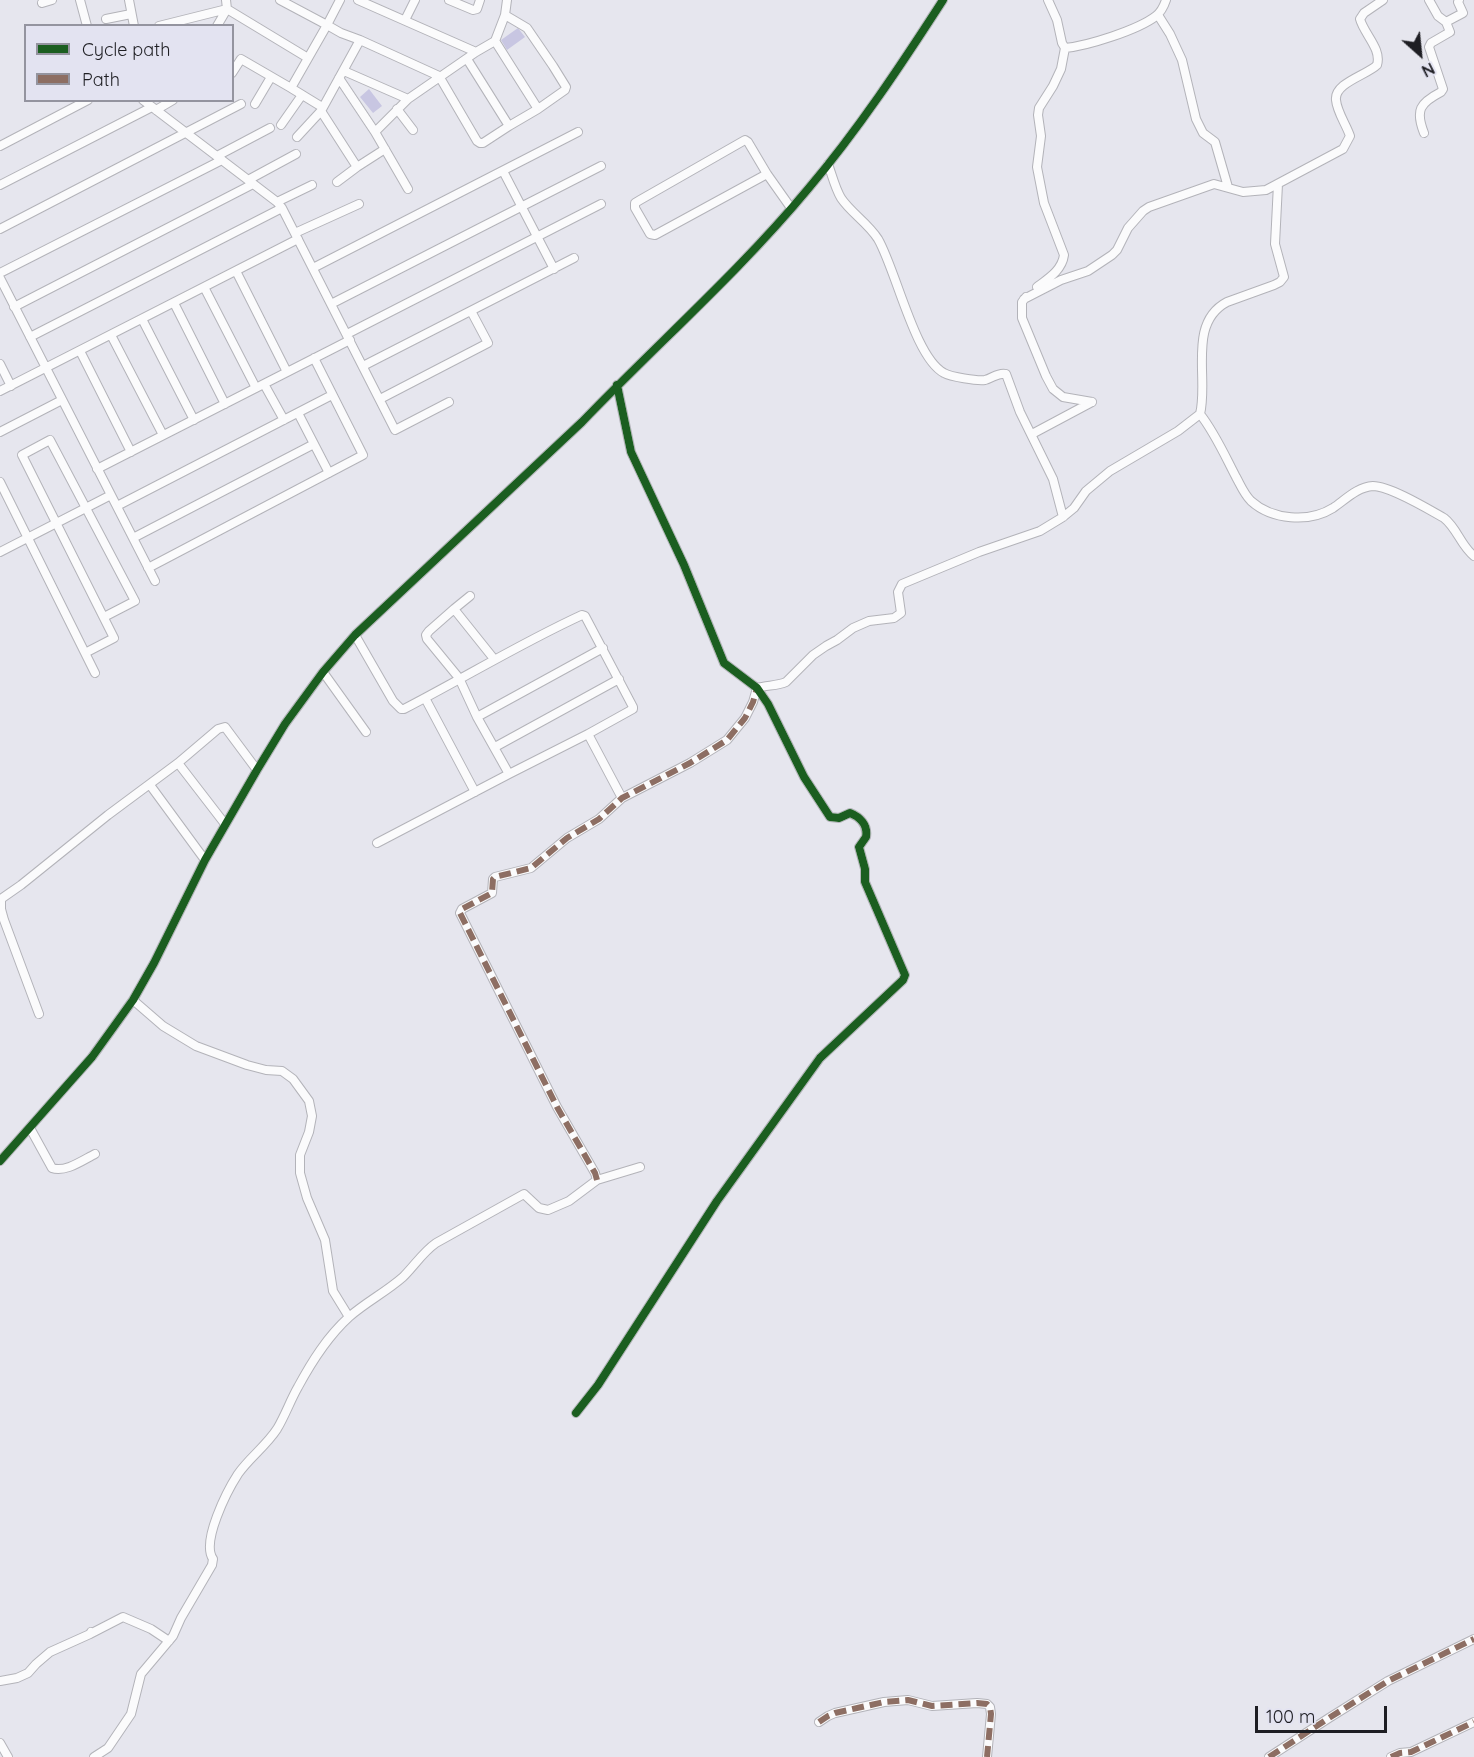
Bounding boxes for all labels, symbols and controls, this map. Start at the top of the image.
legend [24,24,234,102]
north arrow [1390,24,1450,84]
text: Cycle path [82,38,170,61]
text: N [1418,58,1438,82]
text: Path [82,68,120,91]
scale bar [1258,1694,1390,1732]
text: 100 m [1266,1705,1315,1728]

